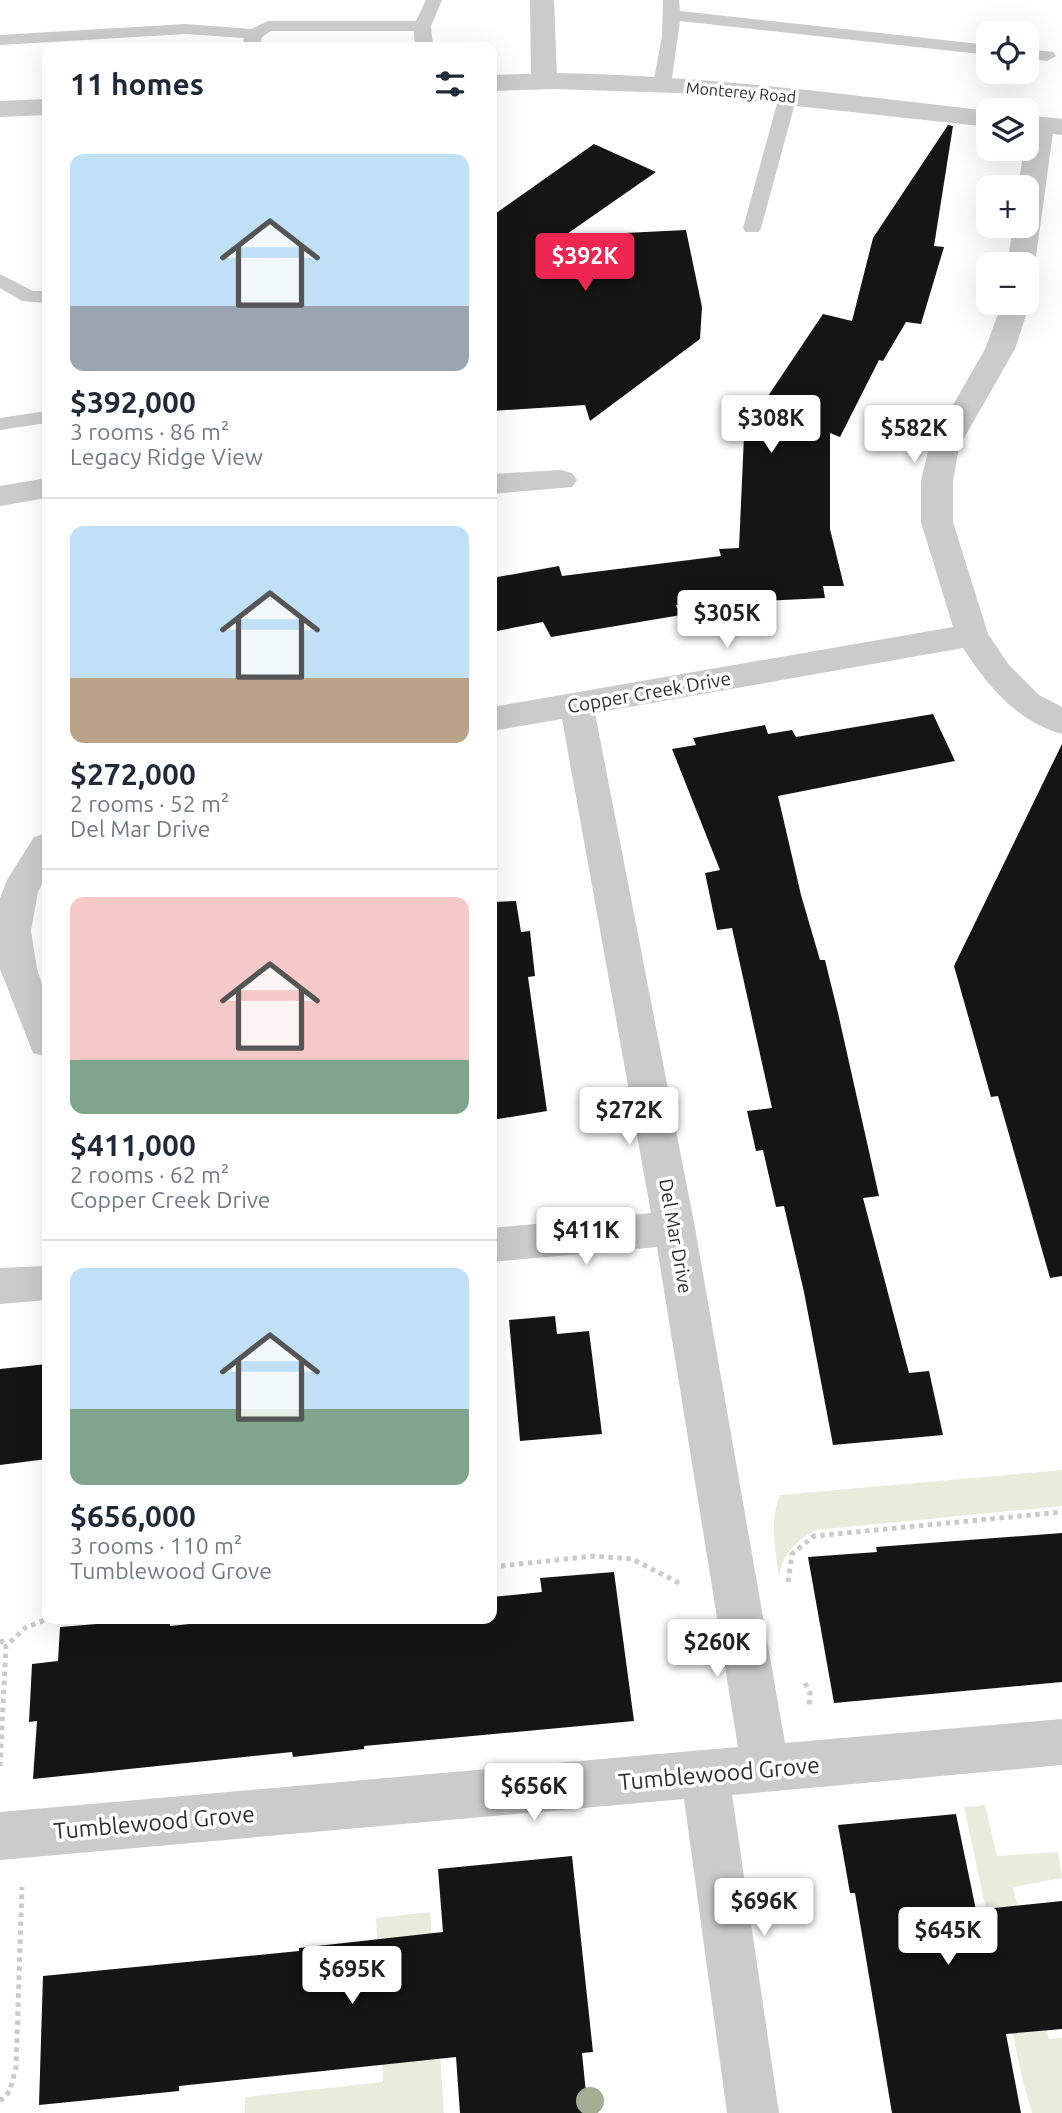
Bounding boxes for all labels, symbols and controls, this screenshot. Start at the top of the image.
map controls [976,21,1039,315]
button: locate [976,21,1039,84]
icon: filters [431,65,469,103]
text: 11 homes [70,67,204,101]
street label: Monterey Road [685,78,797,106]
button: layers [976,98,1039,161]
button: + [976,175,1039,238]
icon: home [207,200,333,326]
pin: $392K [536,233,634,293]
text: $392K [551,243,619,268]
button: − [976,252,1039,315]
text: $392,000 [70,385,196,419]
pin: $308K [722,396,820,455]
text: $308K [737,405,805,430]
pin: $582K [865,406,963,465]
text: $582K [880,415,948,440]
text: 3 rooms · 86 m² [70,419,229,444]
text: Legacy Ridge View [70,444,263,469]
icon: home [207,572,333,698]
pin: $305K [678,590,776,650]
text: $305K [693,600,761,625]
street label: Copper Creek Drive [566,667,732,717]
text: $272,000 [70,757,196,791]
text: 2 rooms · 52 m² [70,791,229,816]
text: Del Mar Drive [70,816,210,841]
icon: home [207,943,333,1069]
pin: $272K [580,1088,678,1147]
text: $272K [595,1097,663,1122]
text: $411,000 [70,1128,196,1162]
text: 2 rooms · 62 m² [70,1162,229,1187]
street label: Del Mar Drive [655,1177,697,1295]
text: Copper Creek Drive [70,1187,271,1212]
pin: $411K [537,1208,635,1267]
text: $411K [552,1217,620,1242]
icon: home [207,1314,333,1440]
text: $656,000 [70,1499,196,1533]
text: 3 rooms · 110 m² [70,1533,242,1558]
text: Tumblewood Grove [70,1558,272,1583]
pin: $260K [668,1620,766,1679]
text: $260K [683,1629,751,1654]
street label: Tumblewood Grove [617,1752,821,1794]
pin: $656K [485,1764,583,1823]
text: $656K [500,1773,568,1798]
street label: Tumblewood Grove [52,1801,256,1843]
pin: $696K [715,1878,813,1938]
text: $696K [730,1888,798,1913]
pin: $645K [899,1908,997,1967]
text: $645K [914,1917,982,1942]
pin: $695K [303,1946,401,2006]
text: $695K [318,1956,386,1981]

